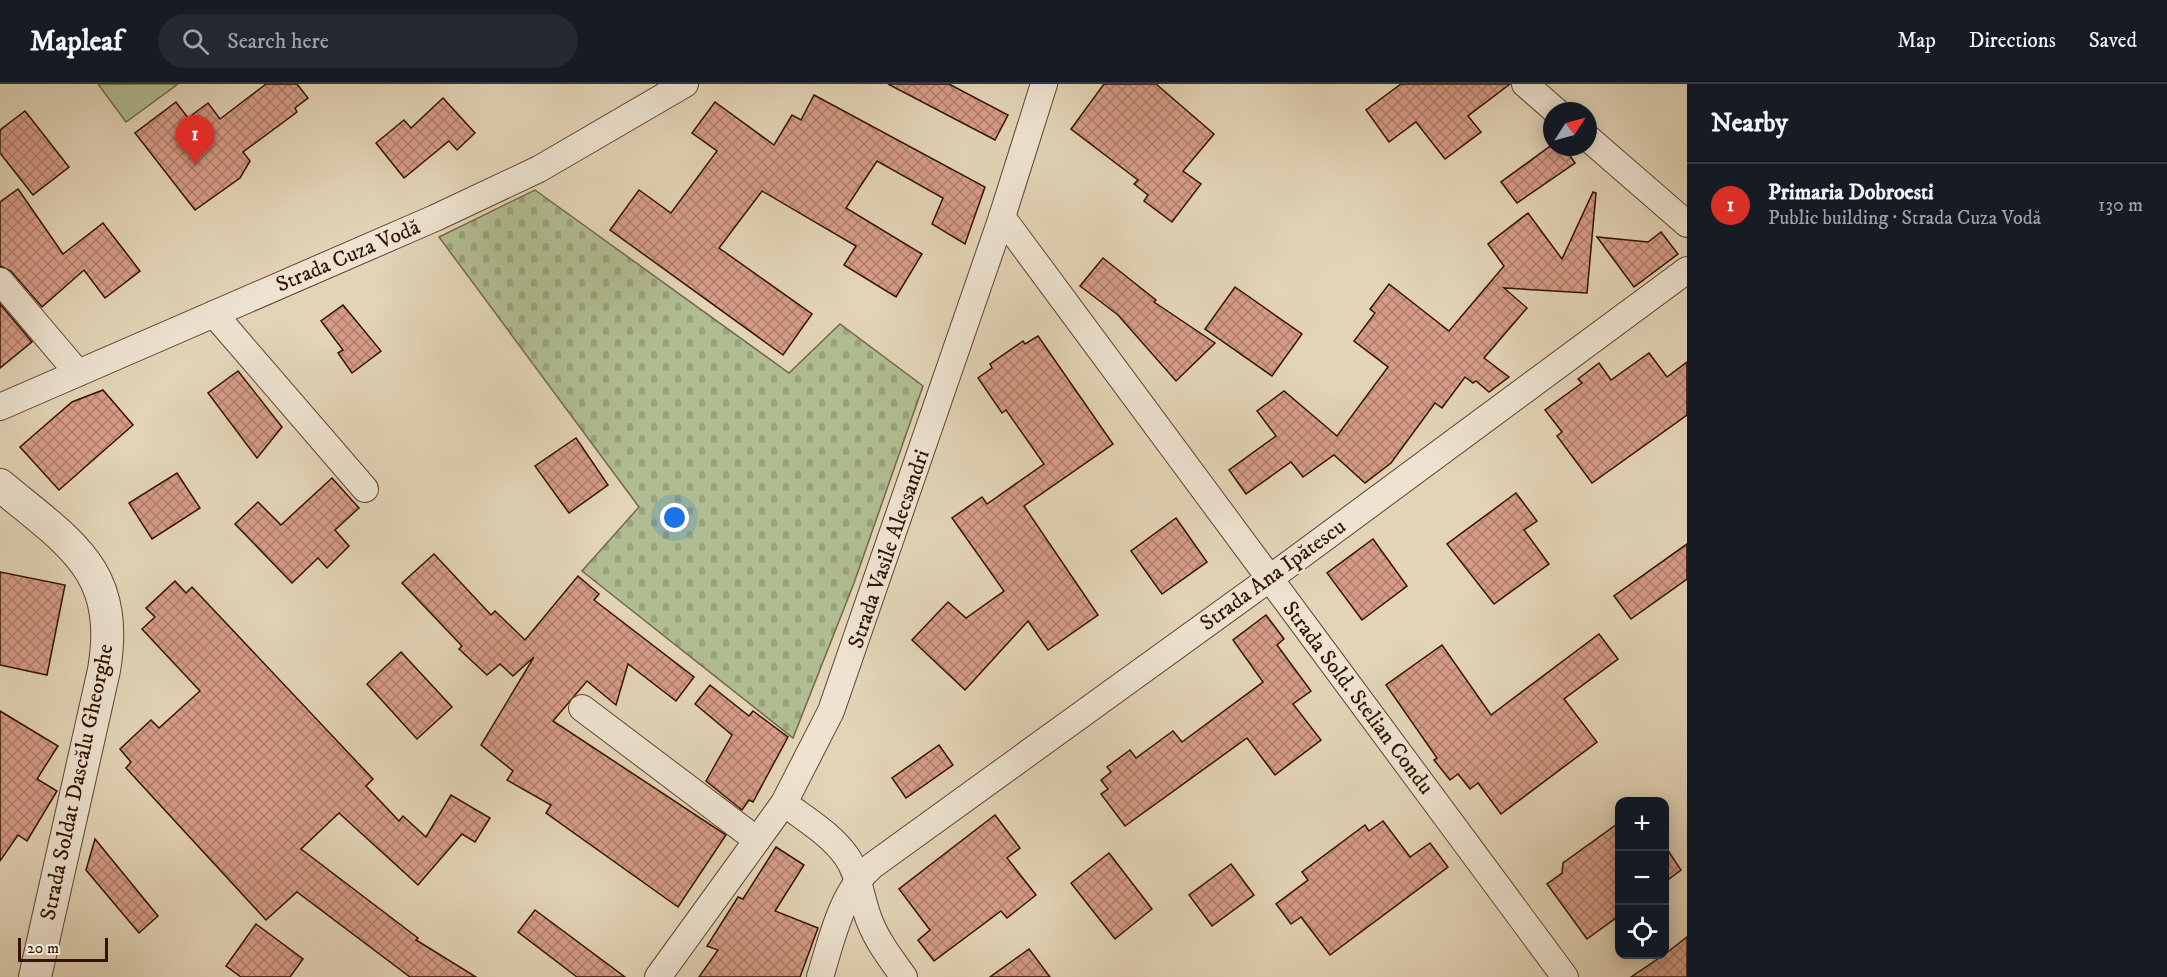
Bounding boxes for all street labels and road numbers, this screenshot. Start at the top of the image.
street label: Strada Cuza Vodă [272,213,425,298]
street label: Strada Vasile Alecsandri [842,446,936,652]
street label: Strada Ana Ipătescu [1195,513,1351,637]
street label: Strada Sold. Stelian Condu [1277,596,1439,800]
street label: Strada Soldat Dascălu Gheorghe [34,641,120,923]

